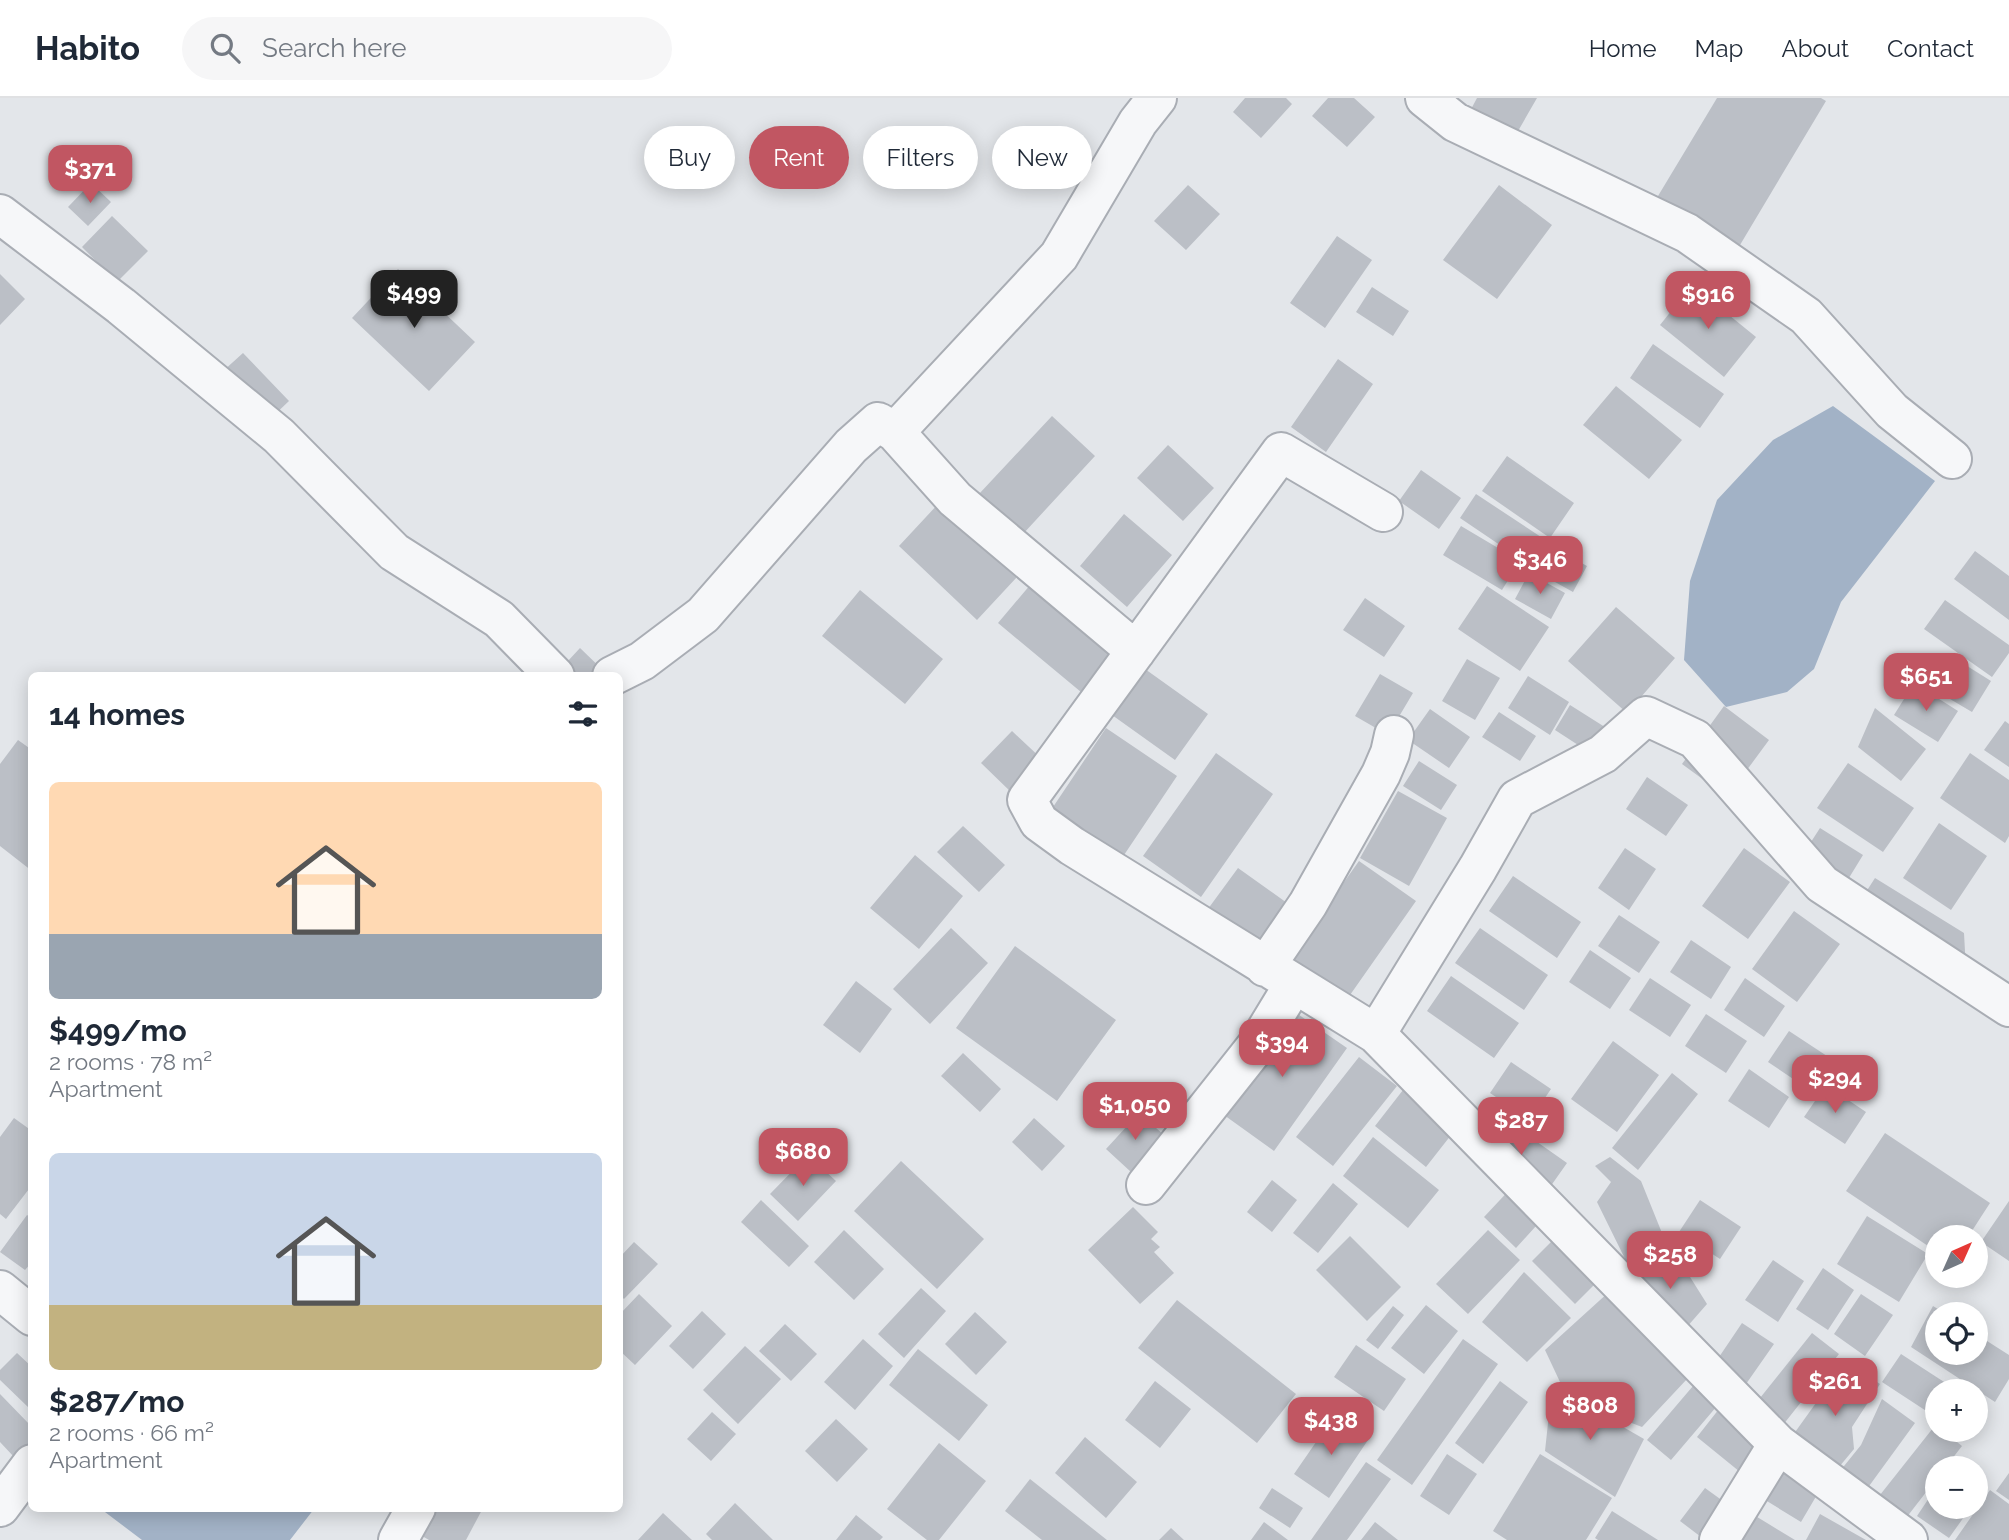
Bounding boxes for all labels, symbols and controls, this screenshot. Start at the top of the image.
search box [182,17,672,80]
text: Habito [35,29,140,68]
icon: search [206,29,244,67]
text: Search here [262,33,406,63]
text: Home [1589,34,1657,63]
text: Map [1695,34,1743,63]
text: About [1781,34,1849,63]
text: Contact [1887,34,1974,63]
chip: Buy [644,126,735,189]
chip: Rent [749,126,849,189]
chip: Filters [863,126,978,189]
chip: New [992,126,1092,189]
pin: $371 [49,146,131,205]
text: $371 [64,154,116,181]
pin: $499 [373,271,455,330]
pin: $916 [1667,272,1749,331]
text: $499 [387,279,441,306]
text: $916 [1681,280,1735,307]
pin: $346 [1499,536,1581,596]
text: $346 [1513,545,1567,572]
pin: $651 [1885,654,1967,713]
text: $651 [1900,662,1952,689]
icon: filters [564,695,602,733]
text: 14 homes [49,697,185,732]
icon: home [263,827,389,953]
text: $499/mo [49,1013,187,1048]
pin: $394 [1241,1020,1323,1079]
text: $394 [1255,1028,1309,1055]
text: 2 rooms · 78 m² [49,1048,212,1075]
pin: $294 [1794,1056,1876,1115]
text: $294 [1808,1064,1862,1091]
text: Apartment [49,1075,163,1102]
pin: $1,050 [1078,1082,1192,1142]
text: $1,050 [1099,1091,1171,1118]
pin: $287 [1480,1098,1562,1157]
text: $287 [1494,1106,1548,1133]
pin: $680 [762,1128,844,1188]
text: $680 [775,1137,831,1164]
icon: home [263,1198,389,1324]
north arrow [1925,1225,1988,1288]
map controls [1925,1225,1988,1519]
pin: $258 [1629,1232,1711,1291]
text: $258 [1643,1240,1697,1267]
button: locate [1925,1302,1988,1365]
pin: $261 [1794,1358,1876,1418]
text: $261 [1809,1367,1861,1394]
button: + [1925,1379,1988,1442]
pin: $808 [1549,1382,1631,1442]
text: $287/mo [49,1384,184,1419]
text: $808 [1562,1391,1618,1418]
pin: $438 [1290,1398,1372,1457]
text: $438 [1304,1406,1358,1433]
text: 2 rooms · 66 m² [49,1419,214,1446]
text: Apartment [49,1446,163,1473]
button: − [1925,1456,1988,1519]

